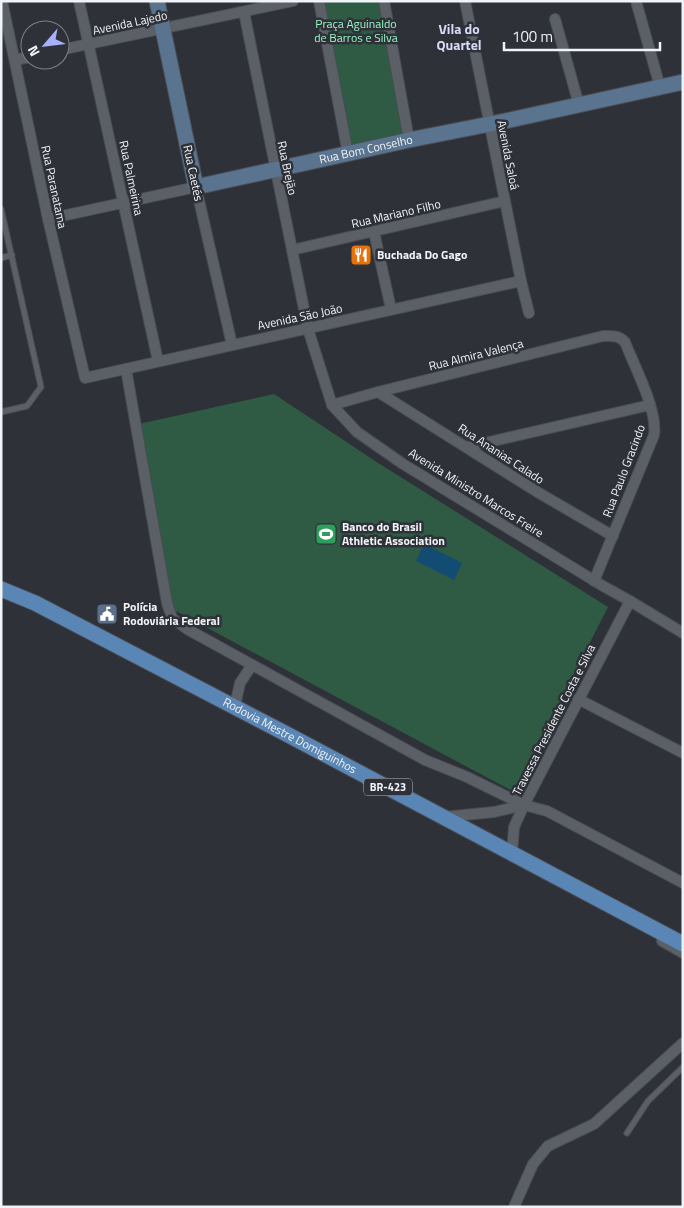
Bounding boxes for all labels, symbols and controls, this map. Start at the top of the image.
street label: Avenida Lajedo [91,5,169,40]
park label: Praça Aguinaldo de Barros e Silva [314,14,398,47]
district label: Vila do Quartel [436,18,482,55]
north arrow [20,20,70,70]
scale bar [504,20,660,52]
text: 100 m [512,25,553,48]
text: N [22,42,45,61]
street label: Avenida Saloá [492,119,525,191]
street label: Rua Bom Conselho [317,130,414,169]
street label: Rua Palmeirina [114,139,149,217]
street label: Rua Brejão [272,139,302,197]
street label: Rua Caetés [178,143,209,203]
street label: Rua Paranatama [36,144,73,230]
street label: Rua Mariano Filho [349,194,442,233]
restaurant icon: Buchada Do Gago [349,243,373,267]
place label: Buchada Do Gago [377,245,467,264]
street label: Avenida São João [256,298,344,335]
street label: Rua Almira Valença [427,334,525,375]
street label: Rua Ananias Calado [454,419,548,489]
street label: Rua Paulo Gracindo [597,422,650,520]
street label: Avenida Ministro Marcos Freire [405,443,547,542]
place label: Banco do Brasil Athletic Association [342,517,445,550]
sports icon: Banco do Brasil Athletic Association [314,522,338,546]
place label: Polícia Rodoviária Federal [123,597,220,630]
public building icon: Polícia Rodoviária Federal [95,602,119,626]
street label: Travessa Presidente Costa e Silva [507,641,600,799]
street label: Rodovia Mestre Domiguinhos [220,692,361,779]
road number: BR-423 [364,779,412,796]

